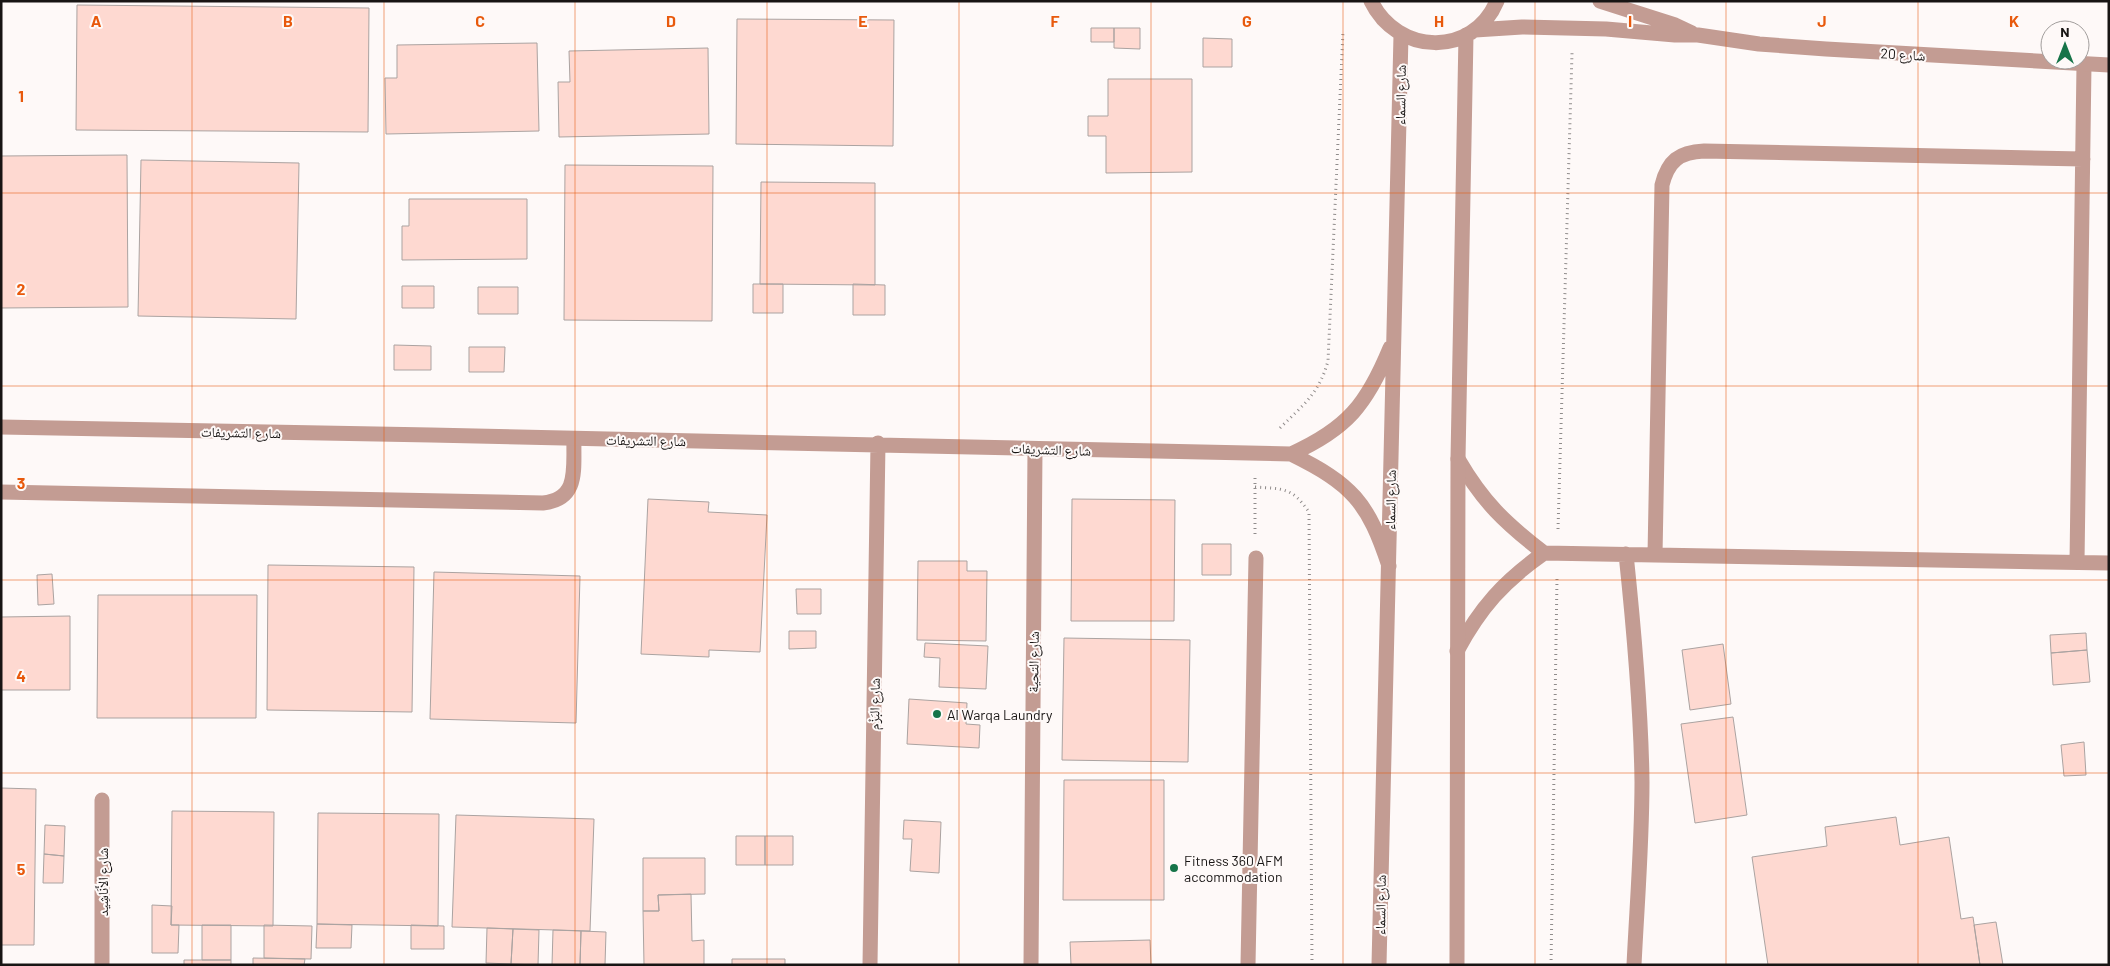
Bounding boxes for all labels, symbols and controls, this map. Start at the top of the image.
text: A [91,11,102,30]
text: B [283,11,293,30]
text: C [475,11,485,30]
text: D [666,11,676,30]
text: E [858,11,868,30]
text: F [1051,11,1060,30]
text: G [1242,11,1252,30]
text: H [1434,11,1444,30]
text: I [1628,11,1632,30]
text: J [1817,11,1827,30]
text: K [2009,11,2019,30]
north arrow [2040,20,2090,70]
text: N [2060,23,2070,40]
street label: شارع 20 [1880,44,1926,66]
street label: شارع السماء [1391,65,1411,125]
text: 1 [18,86,24,105]
text: 2 [17,279,26,298]
street label: شارع التشريفات [201,423,281,443]
street label: شارع التشريفات [606,431,686,451]
street label: شارع التشريفات [1011,439,1091,461]
street label: شارع السماء [1381,470,1401,530]
text: 3 [17,473,25,492]
street label: شارع التحية [1024,631,1044,693]
text: 4 [16,666,26,685]
street label: شارع البَزْم [865,678,885,730]
place label: Al Warqa Laundry [947,706,1053,723]
marker: Al Warqa Laundry [931,708,943,720]
street label: شارع الأَنَاشِيد [94,848,113,916]
place label: Fitness 360 AFM accommodation [1184,852,1283,885]
text: 5 [17,859,26,878]
marker: Fitness 360 AFM accommodation [1168,862,1180,874]
street label: شارع السماء [1371,875,1391,935]

